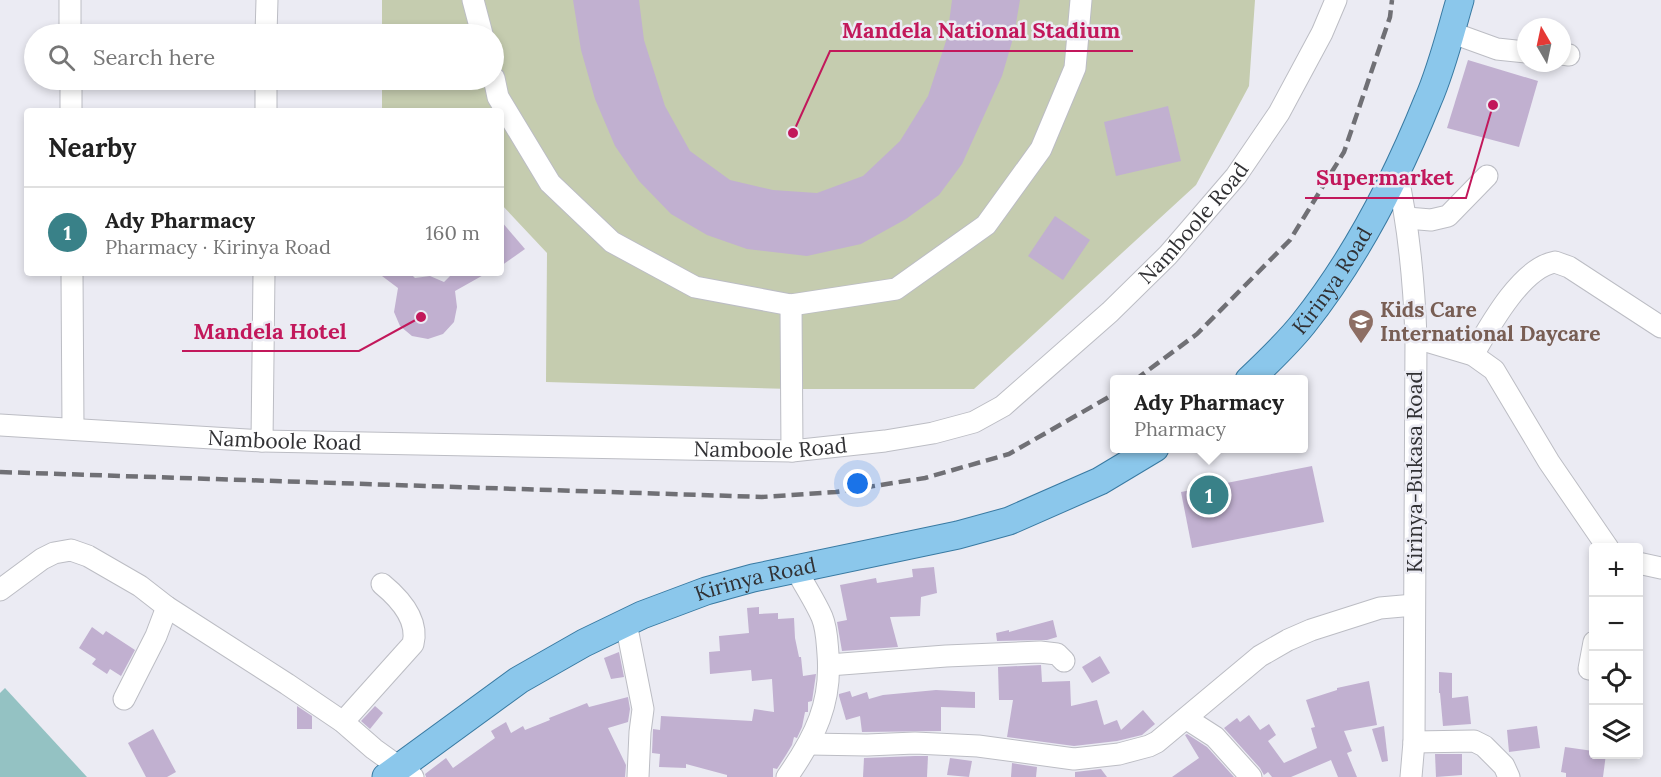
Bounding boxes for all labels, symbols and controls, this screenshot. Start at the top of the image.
callout: Mandela National Stadium [830,11,1133,51]
text: Mandela National Stadium [842,16,1120,44]
north arrow [1517,18,1571,72]
search box [24,24,504,90]
icon: search [45,41,78,74]
text: Search here [93,43,215,71]
text: Nearby [48,131,136,164]
street label: Namboole Road [1133,157,1254,289]
callout: Supermarket [1305,158,1466,198]
text: Supermarket [1316,163,1455,191]
text: Ady Pharmacy [105,206,255,234]
text: 1 [63,220,72,245]
text: 160 m [426,220,480,245]
street label: Kirinya Road [1286,222,1378,340]
text: Pharmacy · Kirinya Road [105,234,331,259]
place label: Kids Care International Daycare [1380,296,1600,347]
school or university icon: Kids Care International Daycare [1346,307,1376,345]
callout: Mandela Hotel [182,311,359,351]
text: Mandela Hotel [193,317,347,345]
street label: Kirinya-Bukasa Road [1401,371,1428,573]
popup [1110,375,1308,453]
text: Ady Pharmacy [1134,388,1284,416]
text: Pharmacy [1134,416,1226,441]
street label: Namboole Road [207,424,362,456]
street label: Namboole Road [693,431,848,464]
your location [843,469,872,498]
pin: 1 [1190,472,1228,518]
map controls [1589,543,1643,759]
button: + [1589,543,1643,597]
street label: Kirinya Road [691,551,818,607]
button: − [1589,597,1643,651]
button: locate [1589,651,1643,705]
button: layers [1589,705,1643,759]

